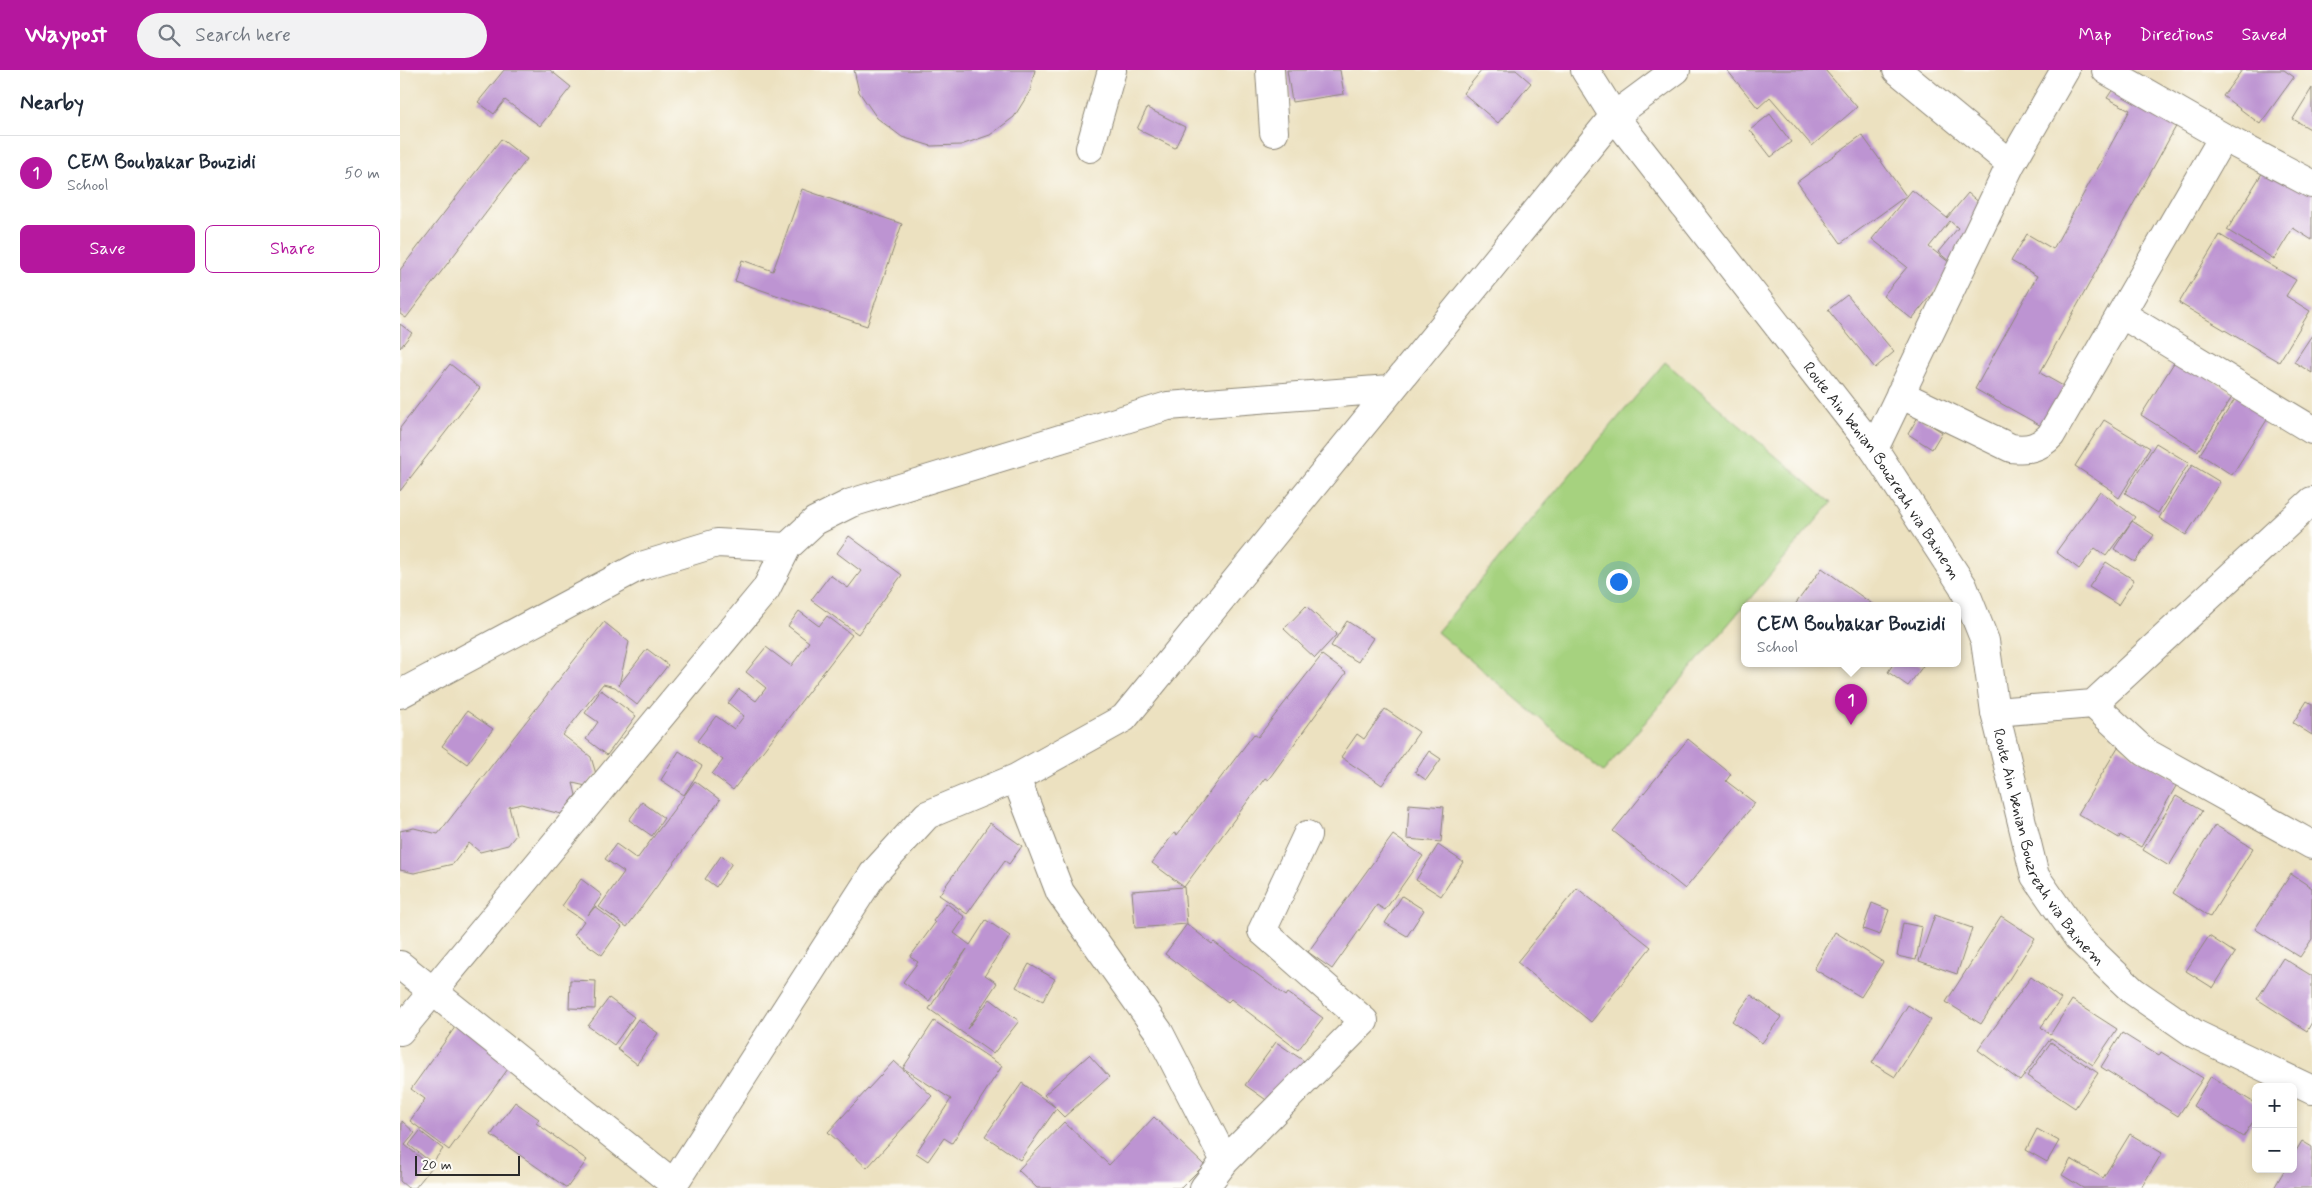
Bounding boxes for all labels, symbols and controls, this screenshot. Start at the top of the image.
search box [137,13,487,58]
text: Waypost [25,20,107,51]
icon: search [155,21,183,49]
text: Search here [195,23,291,48]
text: Map [2079,23,2112,47]
text: Directions [2140,23,2214,47]
text: Saved [2242,23,2287,47]
text: Nearby [20,89,84,117]
text: CEM Boubakar Bouzidi [67,150,256,175]
text: 1 [32,163,40,184]
text: 50 m [344,163,380,184]
text: School [67,175,108,196]
button: Save [20,225,195,273]
button: Share [205,225,380,273]
street label: Route Ain benian Bouzreah via Bainem [1798,358,1965,584]
your location [1606,569,1632,595]
popup [1741,602,1961,667]
text: CEM Boubakar Bouzidi [1757,612,1945,637]
text: School [1757,637,1798,658]
pin: 1 [1835,684,1867,725]
street label: Route Ain benian Bouzreah via Bainem [1987,726,2109,970]
map controls [2252,1083,2297,1173]
button: + [2252,1083,2297,1128]
button: − [2252,1128,2297,1173]
scale bar [415,1153,520,1176]
text: 20 m [422,1156,452,1174]

